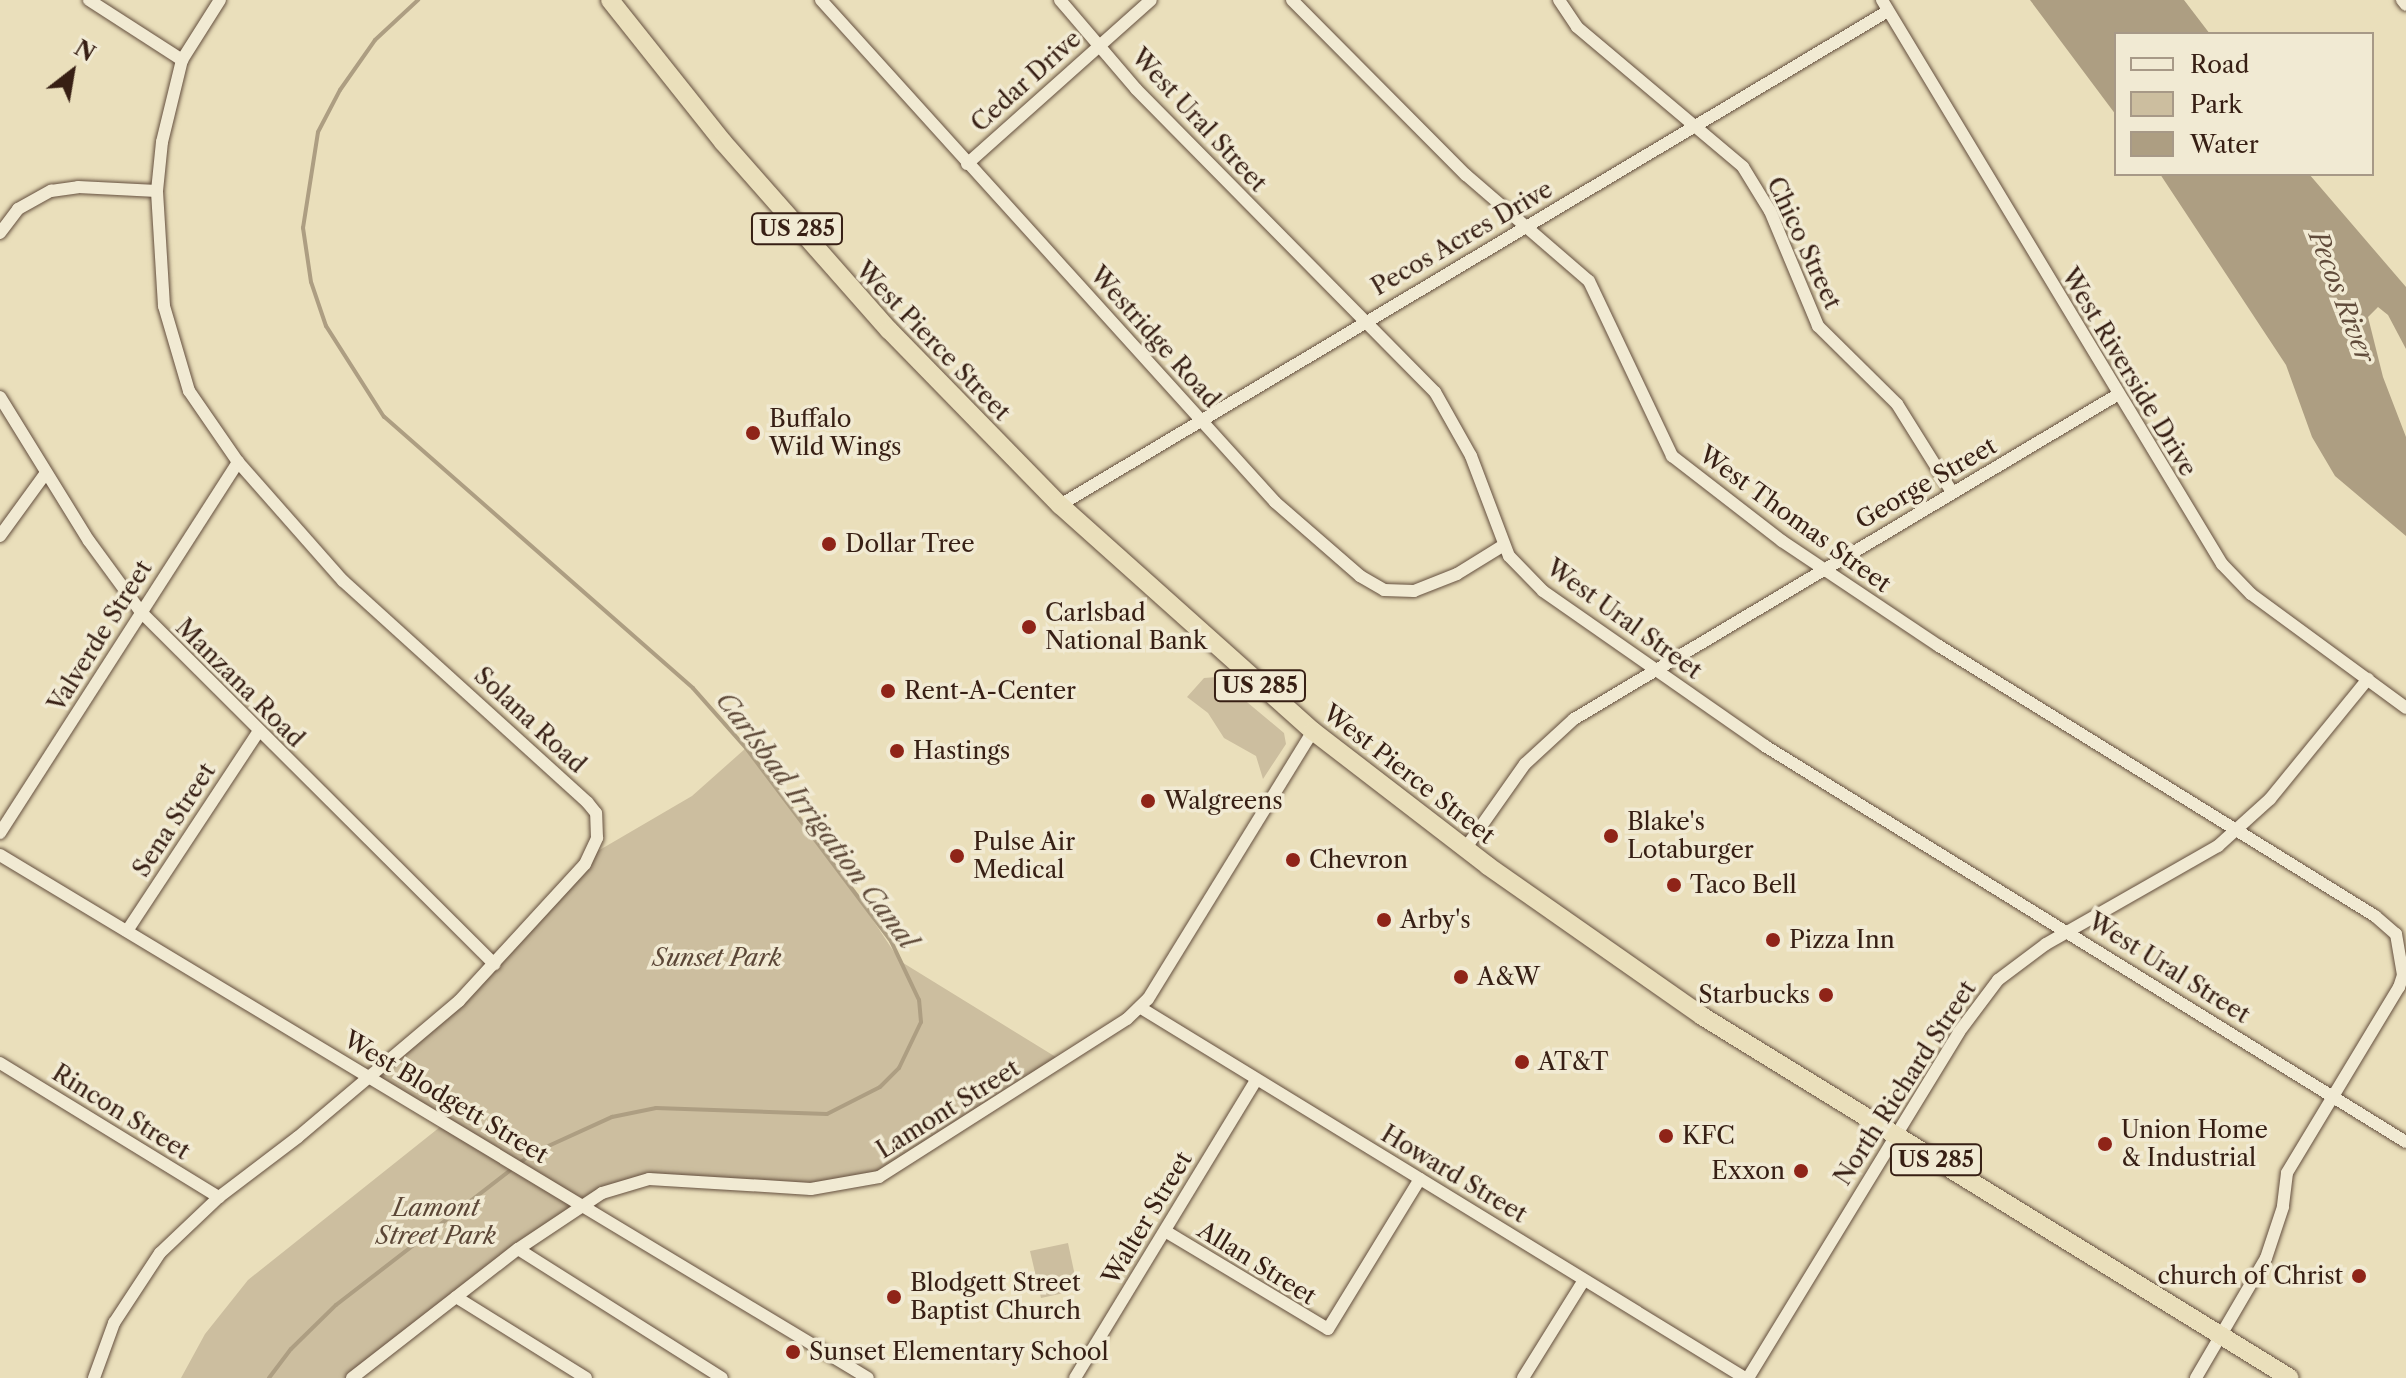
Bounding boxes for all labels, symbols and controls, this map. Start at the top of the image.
street label: Cedar Drive [965,24,1087,138]
north arrow [32,32,112,112]
legend [2114,32,2374,176]
text: N [69,35,100,67]
street label: West Ural Street [1125,43,1273,197]
text: Road [2190,50,2249,79]
text: Park [2190,90,2242,119]
text: Water [2190,130,2259,159]
street label: Chico Street [1761,172,1847,314]
street label: Pecos Acres Drive [1366,174,1558,302]
road number: US 285 [749,211,845,247]
water label: Pecos River [2302,227,2380,367]
street label: West Pierce Street [850,256,1016,426]
street label: Westridge Road [1084,260,1226,414]
street label: West Riverside Drive [2055,263,2203,481]
place label: Buffalo Wild Wings [769,405,902,461]
marker: Buffalo Wild Wings [744,424,762,442]
street label: George Street [1850,431,2002,535]
street label: West Thomas Street [1693,440,1897,598]
place label: Dollar Tree [845,530,976,558]
marker: Dollar Tree [820,535,838,553]
street label: West Ural Street [1541,553,1707,685]
street label: Valverde Street [42,555,158,717]
place label: Carlsbad National Bank [1045,599,1207,655]
street label: Manzana Road [170,613,310,753]
marker: Carlsbad National Bank [1020,618,1038,636]
street label: Solana Road [468,661,592,779]
road number: US 285 [1212,668,1308,704]
place label: Rent-A-Center [904,677,1076,705]
marker: Rent-A-Center [879,682,897,700]
water label: Carlsbad Irrigation Canal [709,686,923,956]
street label: West Pierce Street [1318,698,1500,850]
place label: Hastings [913,737,1010,765]
marker: Hastings [888,742,906,760]
street label: Sena Street [127,758,221,882]
place label: Walgreens [1164,787,1283,815]
marker: Walgreens [1139,792,1157,810]
place label: Blake's Lotaburger [1627,808,1754,864]
marker: Blake's Lotaburger [1602,827,1620,845]
place label: Pulse Air Medical [973,828,1076,884]
place label: Chevron [1309,846,1408,874]
marker: Pulse Air Medical [948,847,966,865]
marker: Chevron [1284,851,1302,869]
place label: Taco Bell [1690,871,1797,899]
marker: Taco Bell [1665,876,1683,894]
place label: Arby's [1400,906,1471,934]
street label: West Ural Street [2083,907,2255,1029]
marker: Arby's [1375,911,1393,929]
place label: Pizza Inn [1789,926,1895,954]
marker: Pizza Inn [1764,931,1782,949]
park label: Sunset Park [653,944,781,972]
place label: A&W [1477,963,1540,991]
marker: A&W [1452,968,1470,986]
street label: North Richard Street [1828,975,1982,1191]
place label: Starbucks [1698,981,1810,1009]
marker: Starbucks [1817,986,1835,1004]
street label: West Blodgett Street [339,1025,553,1169]
place label: AT&T [1538,1048,1608,1076]
marker: AT&T [1513,1053,1531,1071]
street label: Lamont Street [871,1054,1025,1164]
street label: Rincon Street [47,1058,195,1166]
place label: Union Home & Industrial [2121,1116,2268,1172]
street label: Howard Street [1376,1119,1532,1229]
place label: KFC [1682,1122,1735,1150]
marker: KFC [1657,1127,1675,1145]
marker: Union Home & Industrial [2096,1135,2114,1153]
road number: US 285 [1888,1142,1984,1178]
street label: Walter Street [1096,1146,1198,1290]
place label: Exxon [1711,1157,1785,1185]
marker: Exxon [1792,1162,1810,1180]
park label: Lamont Street Park [376,1194,496,1250]
street label: Allan Street [1192,1215,1322,1311]
place label: church of Christ [2157,1262,2343,1290]
marker: church of Christ [2350,1267,2368,1285]
place label: Blodgett Street Baptist Church [910,1269,1081,1325]
marker: Blodgett Street Baptist Church [885,1288,903,1306]
place label: Sunset Elementary School [809,1338,1109,1366]
marker: Sunset Elementary School [784,1343,802,1361]

